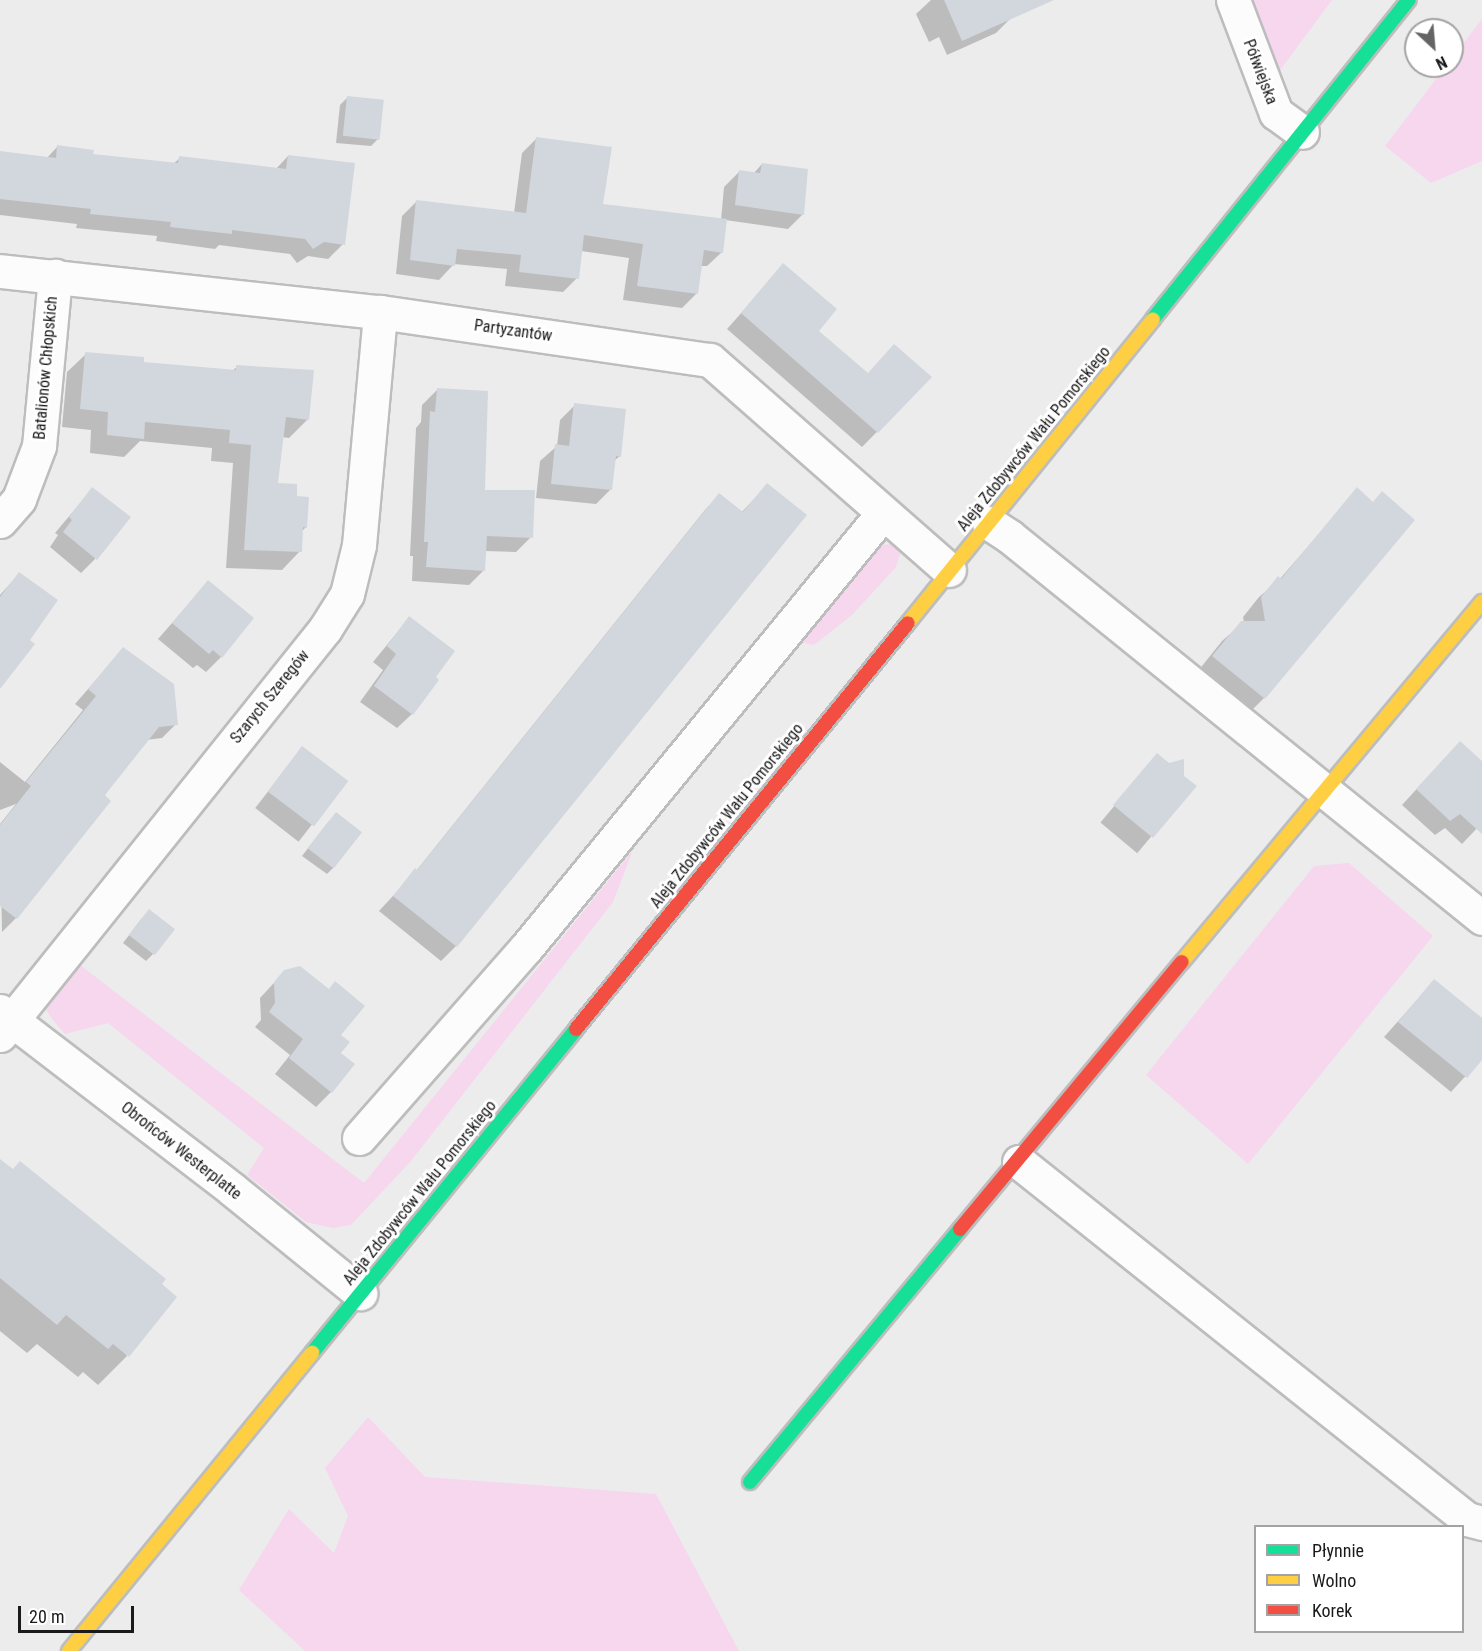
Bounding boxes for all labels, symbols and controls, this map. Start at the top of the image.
north arrow [1404,18,1464,78]
street label: Półwiejska [1239,37,1281,107]
text: N [1433,52,1450,74]
street label: Batalionów Chłopskich [30,295,62,441]
street label: Partyzantów [473,316,553,346]
street label: Aleja Zdobywców Wału Pomorskiego [953,343,1115,535]
street label: Szarych Szeregów [226,646,314,748]
street label: Aleja Zdobywców Wału Pomorskiego [646,720,808,912]
street label: Aleja Zdobywców Wału Pomorskiego [339,1097,501,1289]
street label: Obrońców Westerplatte [117,1098,245,1204]
legend [1254,1525,1464,1633]
text: Płynnie [1312,1540,1364,1561]
text: Wolno [1312,1570,1356,1591]
scale bar [21,1594,136,1632]
text: Korek [1312,1600,1352,1621]
text: 20 m [29,1606,64,1627]

